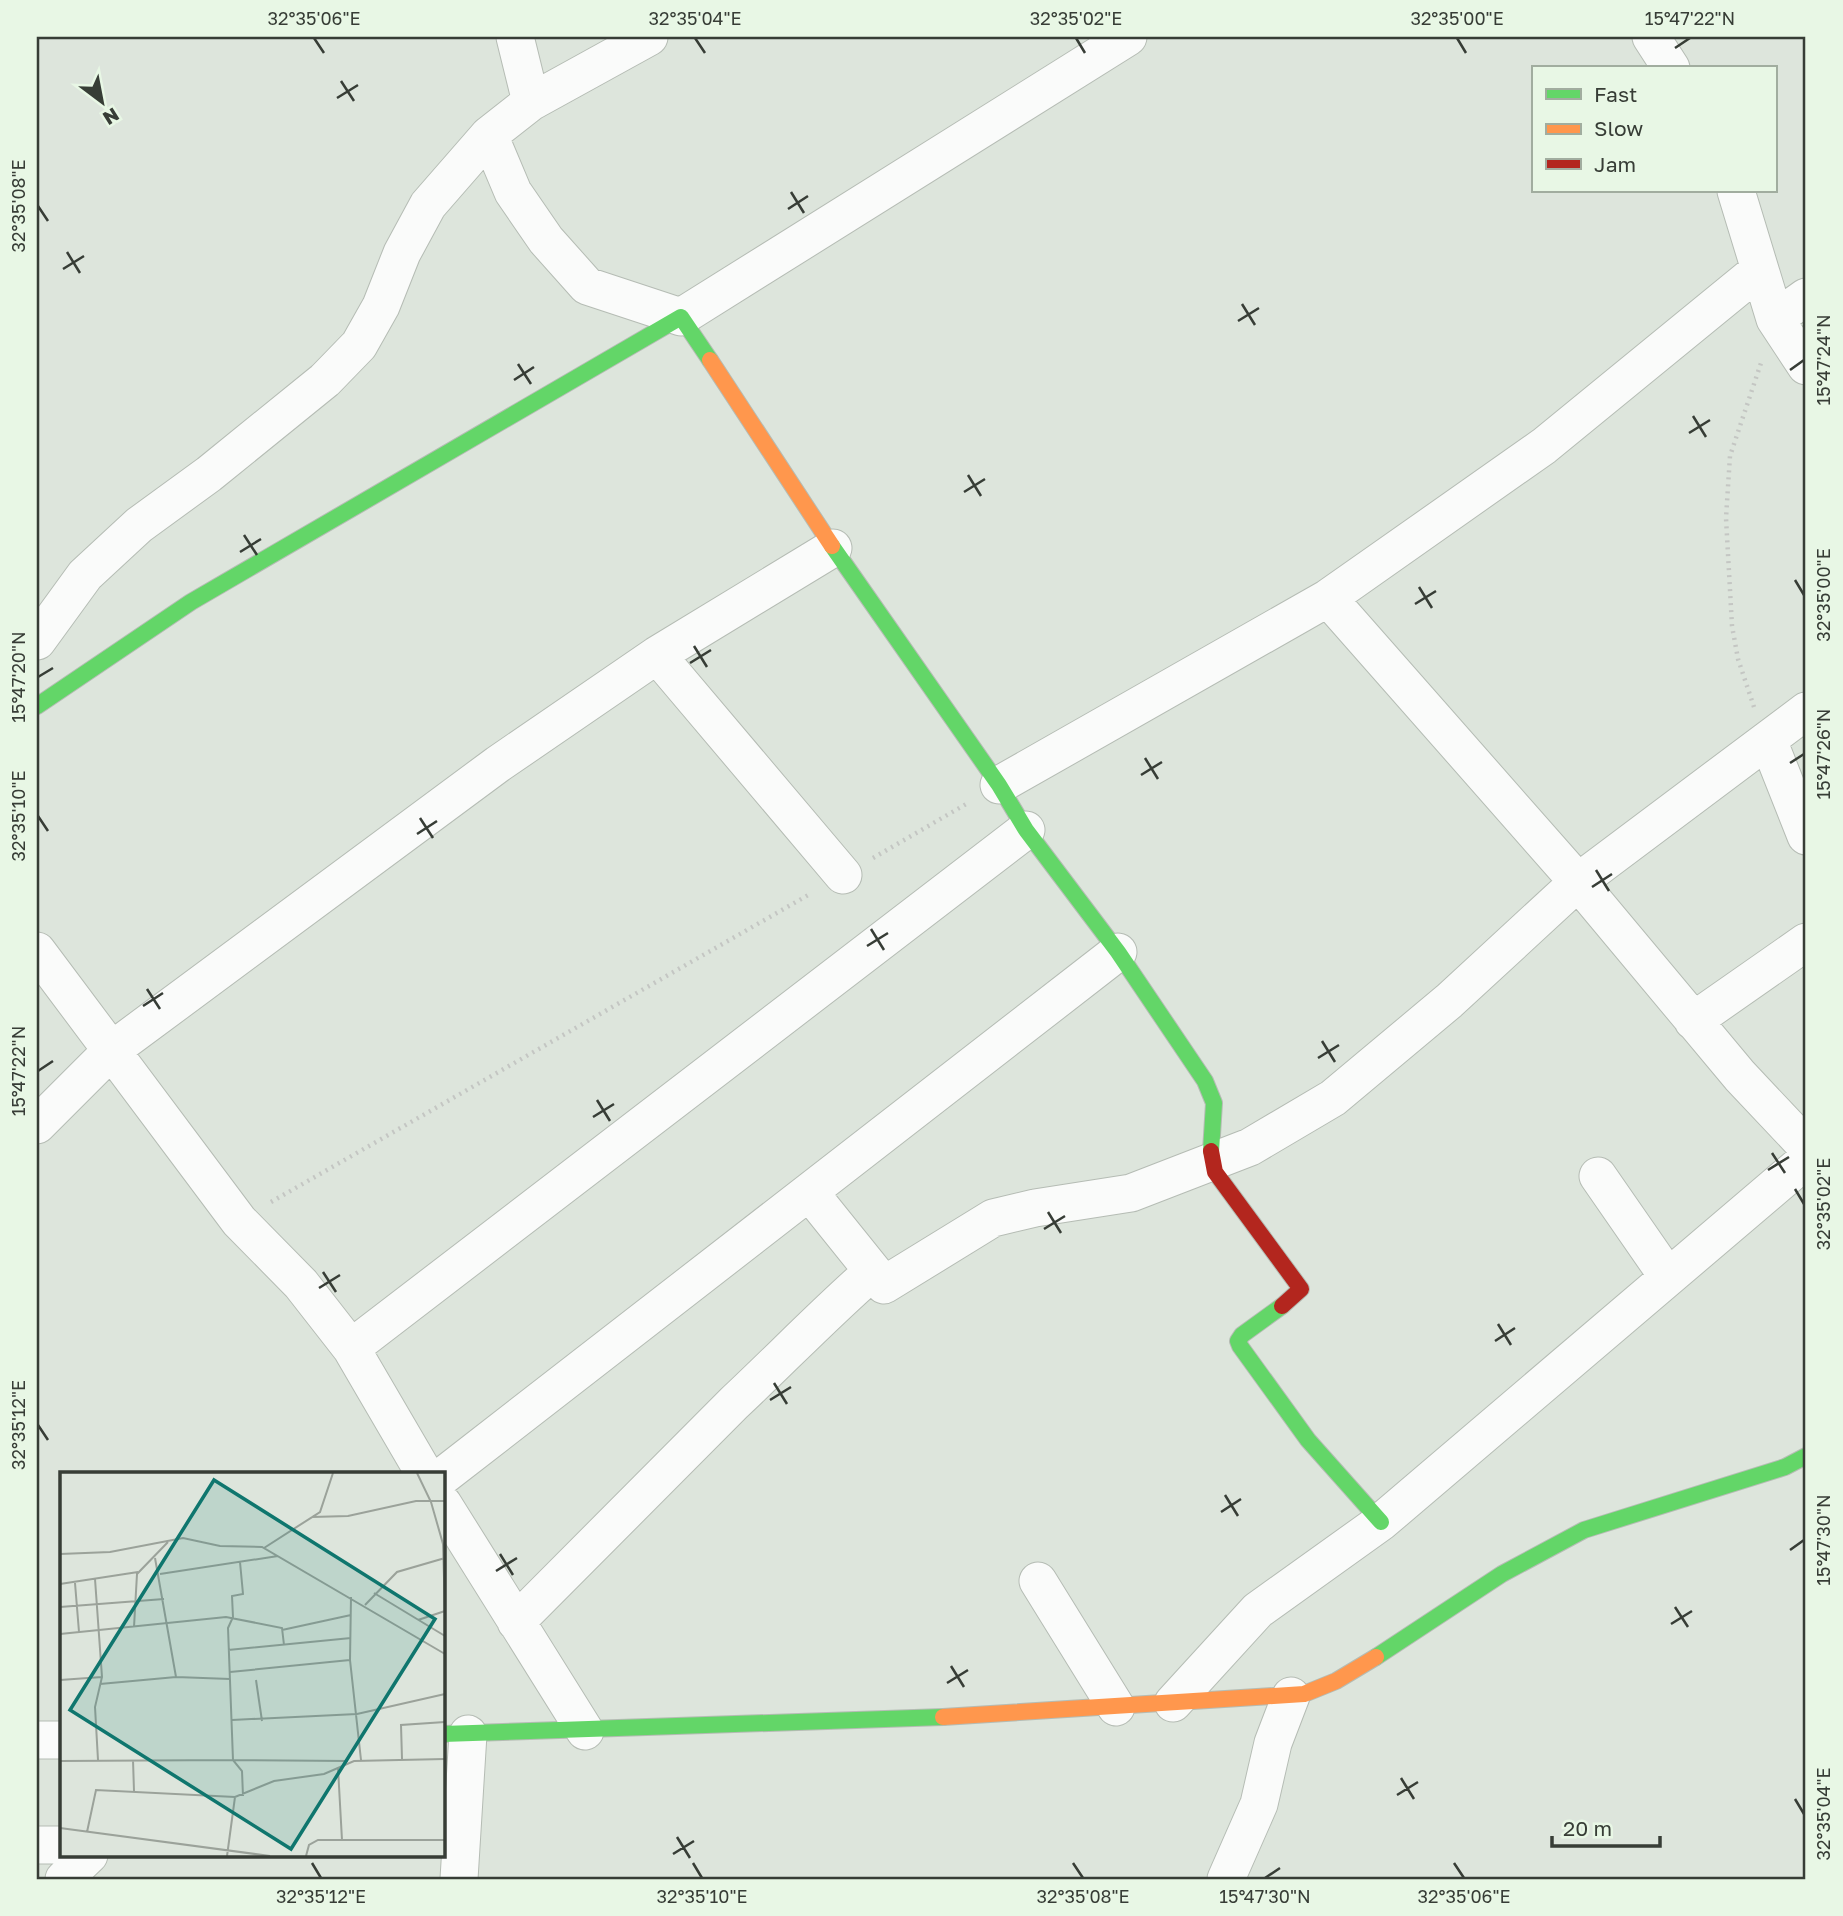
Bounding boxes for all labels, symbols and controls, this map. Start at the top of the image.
text: 32°35'06"E [268,7,360,29]
text: 32°35'04"E [648,7,742,29]
text: 32°35'02"E [1030,7,1122,29]
text: 32°35'00"E [1410,7,1504,29]
text: 15°47'22"N [1645,7,1735,29]
north arrow [66,66,136,136]
legend [1532,66,1776,192]
text: Fast [1594,81,1637,107]
text: N [99,103,123,130]
text: Slow [1594,115,1643,141]
text: Jam [1594,151,1636,177]
text: 32°35'08"E [7,159,29,253]
text: 15°47'24"N [1812,314,1834,406]
text: 32°35'00"E [1812,548,1834,642]
text: 15°47'20"N [7,631,29,723]
text: 15°47'26"N [1812,708,1834,800]
text: 32°35'10"E [7,771,29,861]
text: 15°47'22"N [7,1026,29,1116]
text: 32°35'02"E [1812,1158,1834,1250]
text: 32°35'12"E [7,1380,29,1470]
inset map [60,1472,444,1856]
text: 15°47'30"N [1812,1494,1834,1586]
text: 32°35'04"E [1812,1767,1834,1861]
scale bar [1552,1804,1661,1848]
text: 20 m [1563,1815,1612,1841]
text: 32°35'12"E [276,1885,366,1907]
text: 32°35'10"E [657,1885,747,1907]
text: 32°35'08"E [1036,1885,1130,1907]
text: 15°47'30"N [1219,1885,1311,1907]
text: 32°35'06"E [1418,1885,1510,1907]

